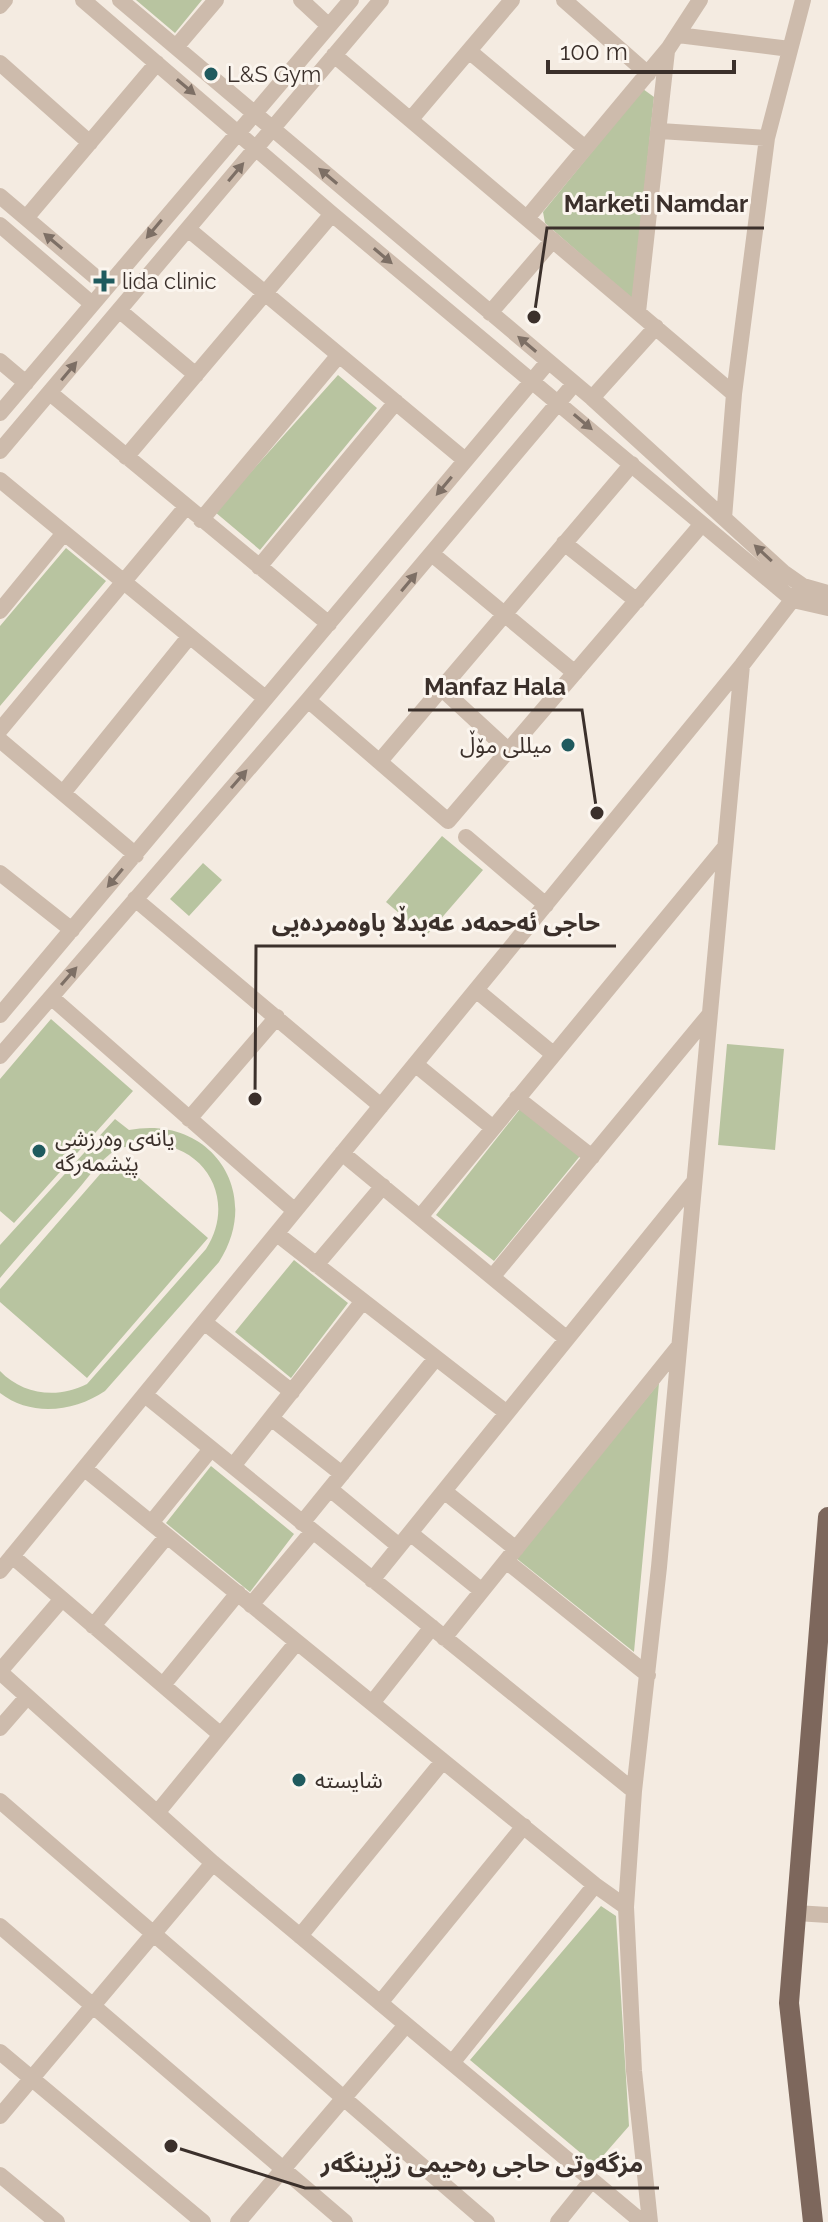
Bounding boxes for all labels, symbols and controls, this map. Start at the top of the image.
scale bar [548,24,734,74]
text: 100 m [560,37,628,66]
place label: L&S Gym [227,61,321,87]
marker: L&S Gym [202,65,220,83]
one-way arrow [175,78,195,95]
one-way arrow [227,162,244,182]
one-way arrow [318,168,338,185]
callout: Marketi Namdar [547,180,764,228]
text: Marketi Namdar [564,189,748,218]
one-way arrow [146,219,163,239]
one-way arrow [43,233,63,250]
one-way arrow [373,247,393,264]
place label: lida clinic [122,268,217,294]
marker: lida clinic [93,270,115,292]
one-way arrow [517,335,536,353]
one-way arrow [60,361,77,381]
one-way arrow [572,413,592,430]
one-way arrow [436,475,453,495]
one-way arrow [753,545,772,563]
one-way arrow [400,572,417,592]
callout: Manfaz Hala [408,662,582,710]
text: Manfaz Hala [424,672,566,701]
place label: میللی مۆڵ [460,730,552,758]
marker: میللی مۆڵ [559,736,577,754]
one-way arrow [230,769,247,789]
one-way arrow [107,868,124,888]
callout: حاجی ئەحمەد عەبدڵا باوەمردەیی [256,898,616,946]
text: حاجی ئەحمەد عەبدڵا باوەمردەیی [272,905,600,937]
one-way arrow [60,966,77,986]
place label: یانەی وەرزشی پێشمەرگە [55,1125,175,1178]
marker: یانەی وەرزشی پێشمەرگە [30,1142,48,1160]
place label: شایستە [315,1767,383,1793]
marker: شایستە [290,1771,308,1789]
callout: مزگەوتی حاجی رەحیمی زێڕینگەر [305,2140,659,2188]
text: مزگەوتی حاجی رەحیمی زێڕینگەر [320,2149,643,2184]

